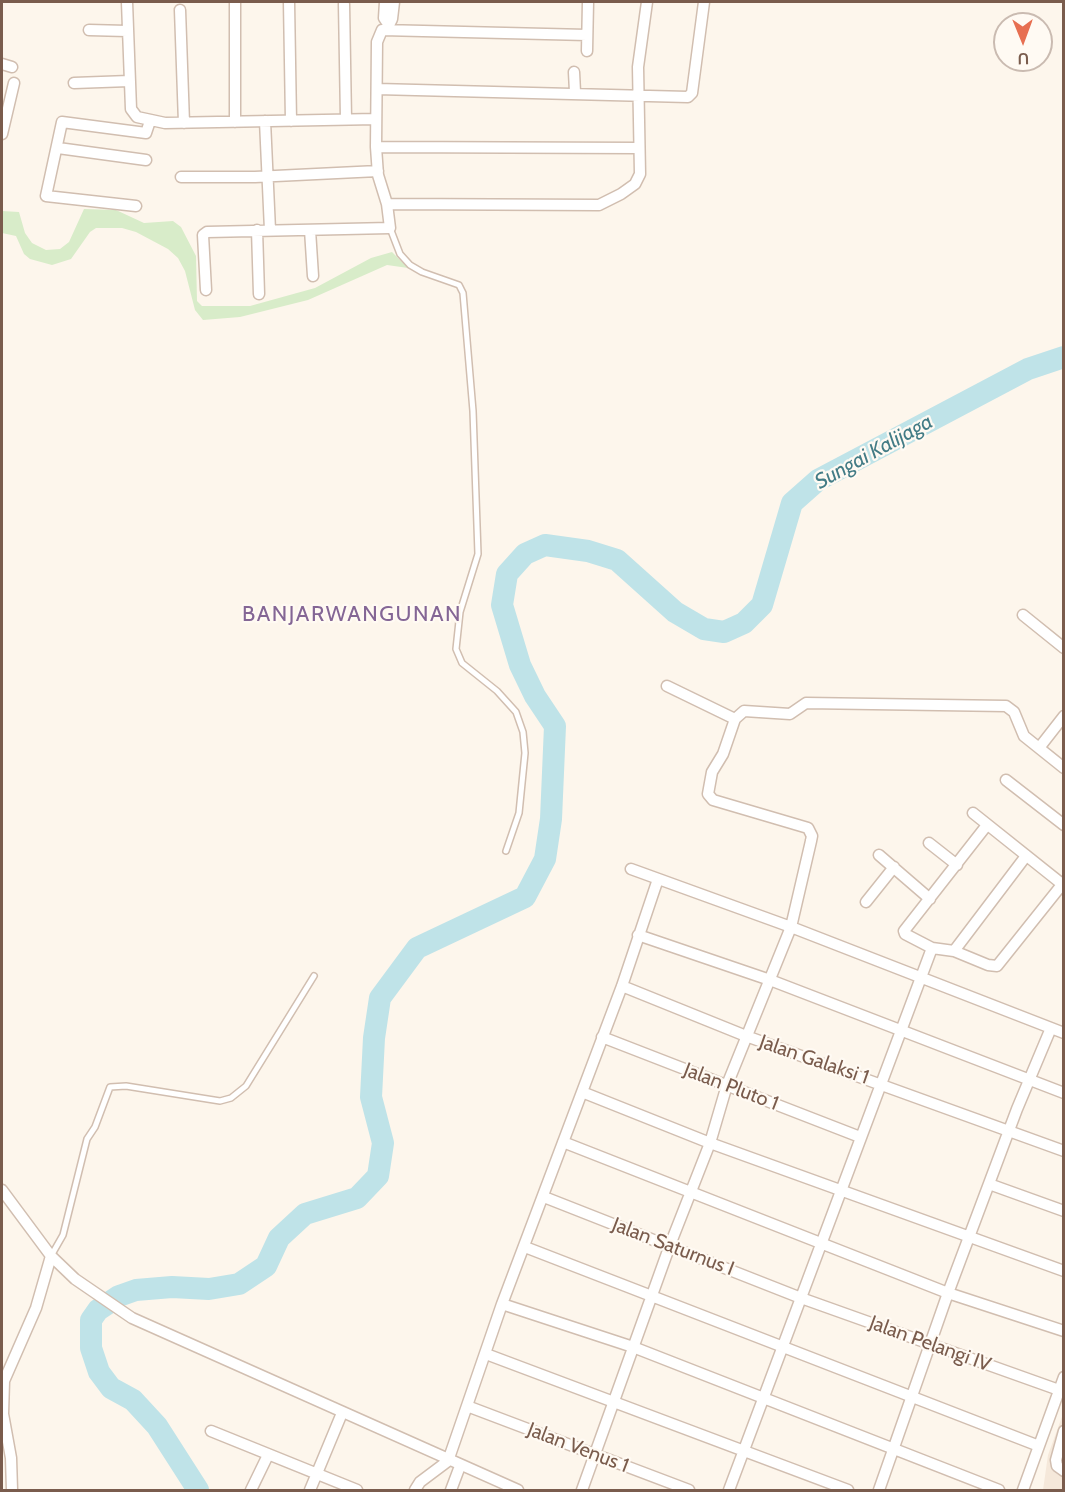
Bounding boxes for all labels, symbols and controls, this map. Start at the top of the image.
north arrow [993,12,1053,72]
text: U [1017,49,1029,68]
water label: Sungai Kalijaga [811,409,937,495]
district label: BANJARWANGUNAN [242,602,462,628]
street label: Jalan Galaksi 1 [756,1030,872,1090]
street label: Jalan Pluto 1 [680,1058,782,1116]
street label: Jalan Saturnus I [609,1213,737,1281]
street label: Jalan Pelangi IV [866,1311,994,1377]
street label: Jalan Venus 1 [524,1418,632,1478]

